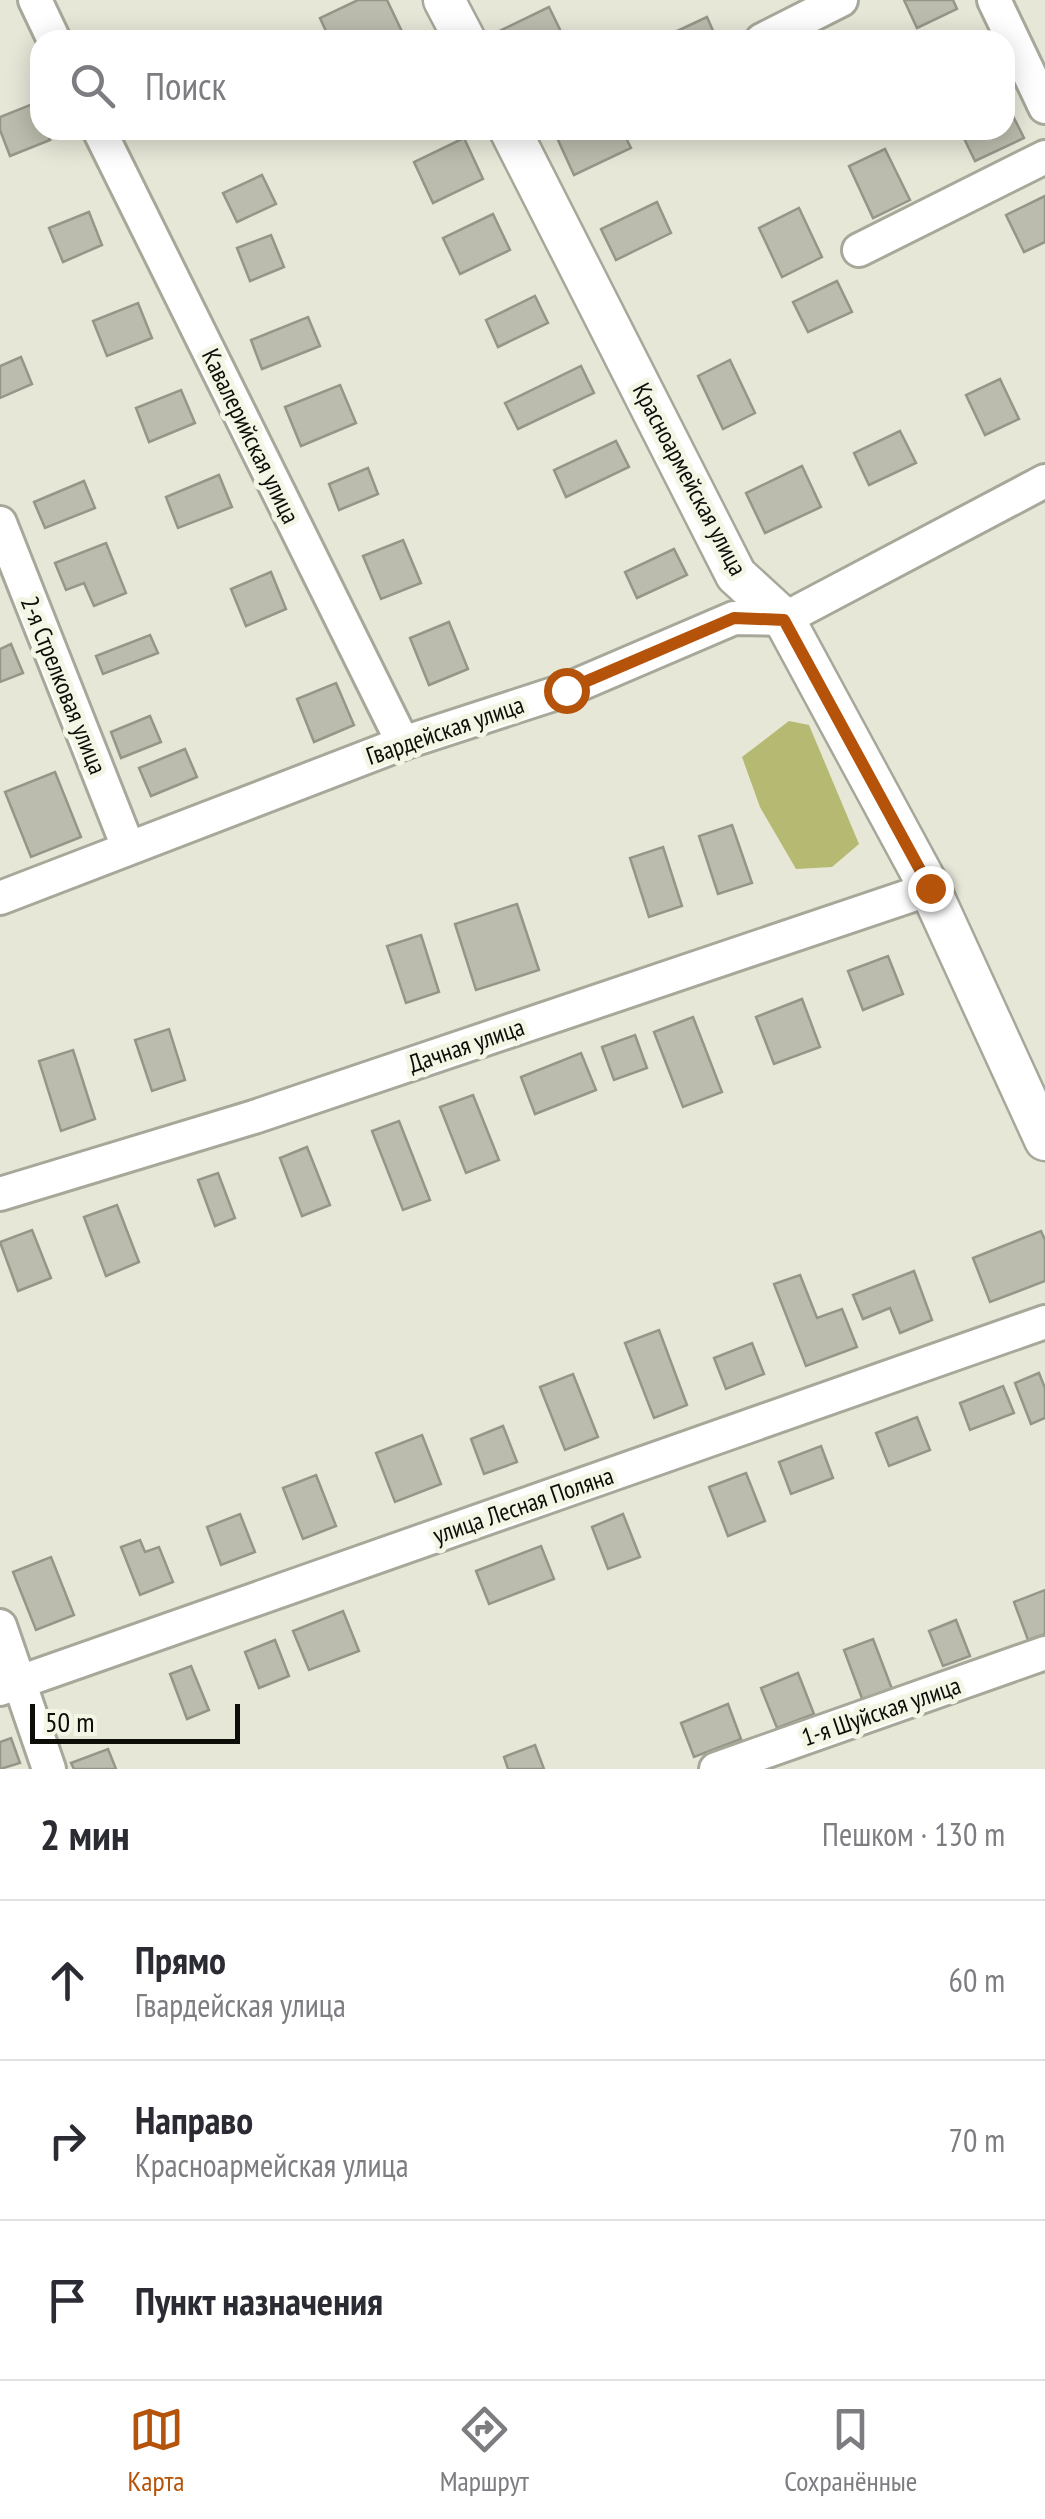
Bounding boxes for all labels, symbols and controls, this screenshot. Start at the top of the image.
search box [30,30,1015,140]
icon: search [65,58,120,113]
text: Поиск [145,61,226,110]
street label: Кавалерийская улица [195,343,307,529]
street label: Красноармейская улица [626,377,754,581]
street label: 2-я Стрелковая улица [14,591,114,779]
route start [544,668,590,714]
street label: Гвардейская улица [362,688,528,772]
route end [908,866,954,912]
street label: Дачная улица [404,1010,528,1080]
street label: улица Лесная Поляна [429,1459,617,1551]
street label: 1-я Шуйская улица [797,1669,965,1753]
scale bar [30,1699,240,1744]
text: 50 m [45,1703,94,1740]
text: 2 мин [40,1807,130,1862]
text: Пешком · 130 m [822,1813,1005,1855]
text: Прямо [135,1935,226,1984]
icon: ahead [40,1953,95,2008]
text: 60 m [949,1959,1005,2001]
text: Гвардейская улица [135,1984,346,2026]
text: Направо [135,2095,253,2144]
icon: right [40,2113,95,2168]
text: 70 m [949,2119,1005,2161]
text: Красноармейская улица [135,2144,409,2186]
icon: arrive [40,2273,95,2328]
text: Пункт назначения [135,2276,383,2325]
tab: Карта [128,2402,185,2499]
tab: Маршрут [440,2402,529,2499]
tab: Сохранённые [784,2402,917,2499]

